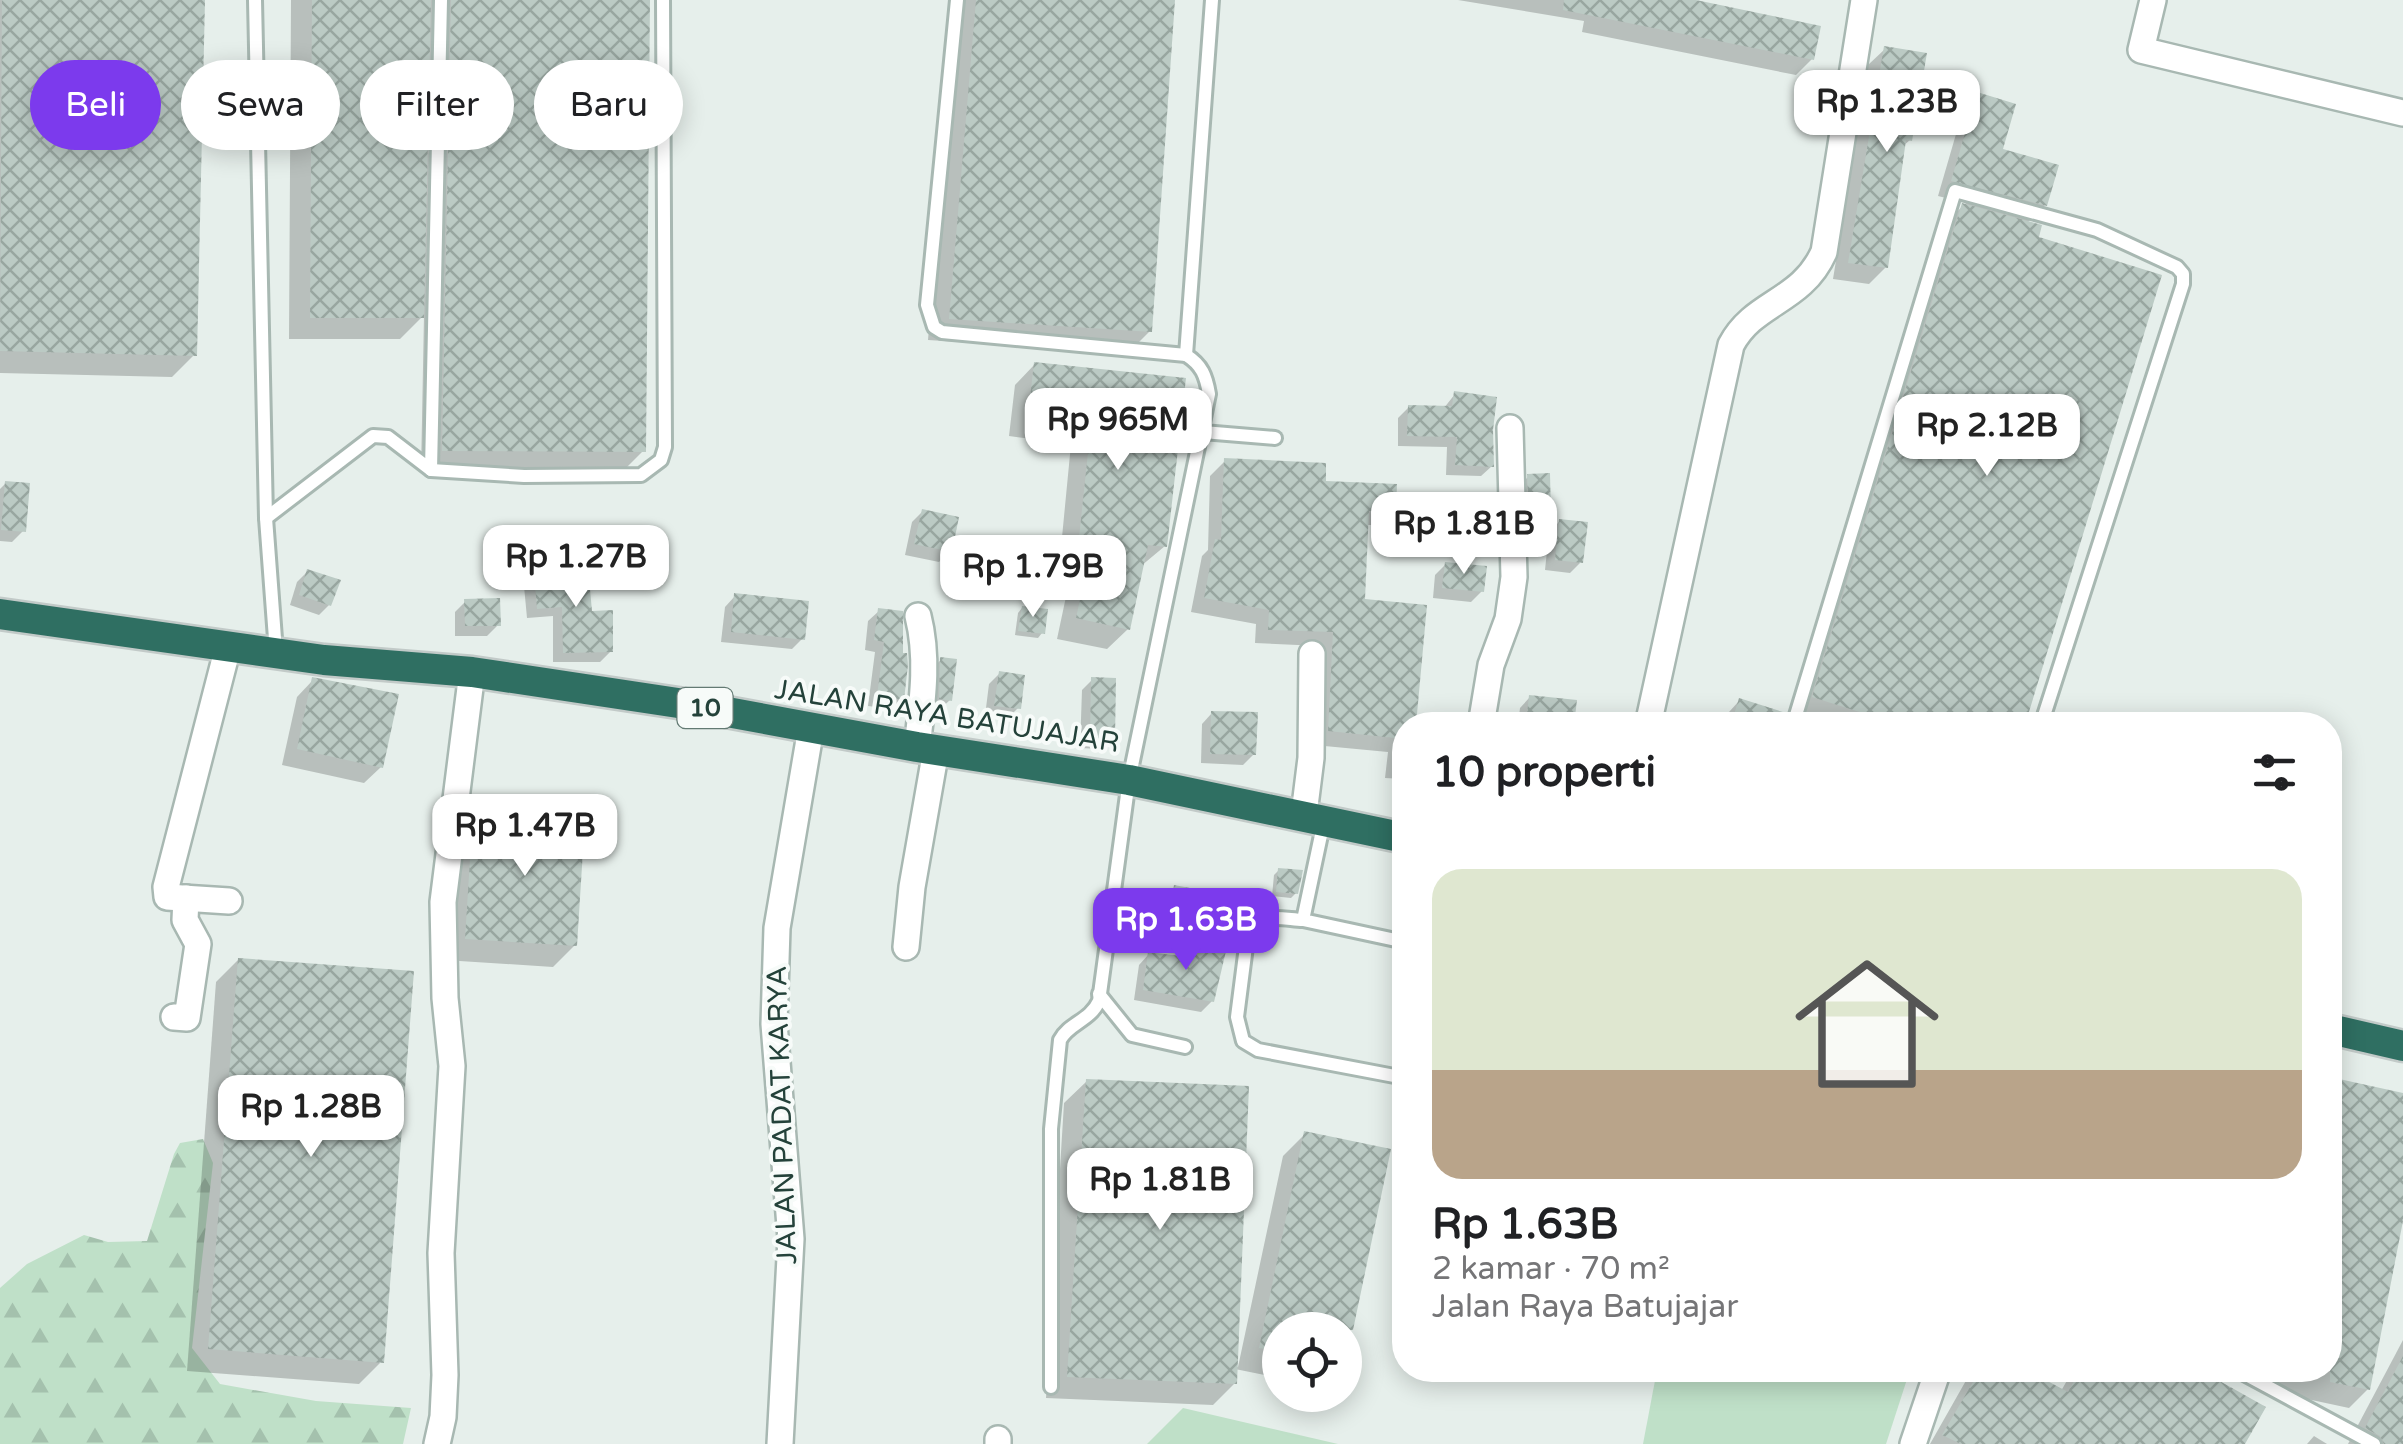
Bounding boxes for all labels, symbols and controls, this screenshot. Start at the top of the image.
chip: Beli [30,60,161,150]
chip: Sewa [181,60,340,150]
chip: Filter [360,60,514,150]
chip: Baru [534,60,683,150]
pin: Rp 1.23B [1784,70,1990,155]
text: Rp 1.23B [1816,83,1958,121]
pin: Rp 965M [1026,388,1210,473]
pin: Rp 2.12B [1884,394,2090,479]
text: Rp 965M [1047,401,1189,439]
text: Rp 2.12B [1916,407,2058,445]
pin: Rp 1.81B [1361,492,1567,577]
text: Rp 1.81B [1393,505,1535,543]
pin: Rp 1.27B [473,525,679,610]
pin: Rp 1.79B [930,535,1136,620]
text: Rp 1.27B [505,538,647,576]
text: Rp 1.79B [962,548,1104,586]
street label: JALAN RAYA BATUJAJAR [772,672,1122,760]
road number: 10 [678,688,732,728]
icon: filters [2247,745,2302,800]
text: 10 properti [1432,747,1656,798]
pin: Rp 1.47B [422,794,628,879]
text: Rp 1.47B [454,807,596,845]
pin: Rp 1.63B [1083,888,1289,973]
text: Rp 1.63B [1115,901,1257,939]
icon: home [1777,934,1957,1114]
street label: JALAN PADAT KARYA [760,965,804,1265]
pin: Rp 1.28B [208,1075,414,1160]
text: Rp 1.28B [240,1088,382,1126]
pin: Rp 1.81B [1057,1148,1263,1233]
text: Rp 1.81B [1089,1161,1231,1199]
text: Rp 1.63B [1432,1199,1618,1250]
text: 2 kamar · 70 m² [1432,1250,1670,1288]
text: Jalan Raya Batujajar [1432,1288,1738,1326]
map controls [1262,1312,1362,1412]
button: locate [1262,1312,1362,1412]

